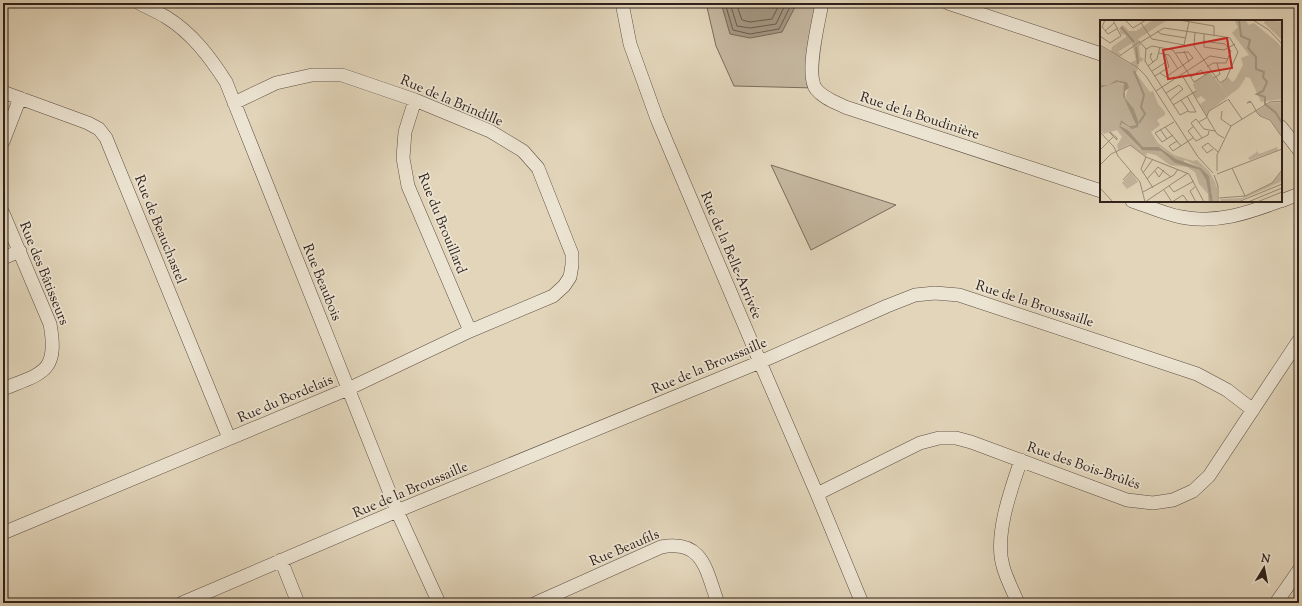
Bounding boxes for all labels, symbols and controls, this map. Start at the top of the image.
inset map [1100,20,1282,202]
street label: Rue de la Brindille [397,71,506,133]
street label: Rue de la Boudinière [857,88,982,146]
street label: Rue du Brouillard [412,170,470,277]
street label: Rue de Beauchastel [128,172,190,287]
street label: Rue de la Belle-Arrivée [694,189,766,323]
street label: Rue des Bâtisseurs [13,219,73,329]
street label: Rue Beaubois [297,241,346,324]
street label: Rue de la Broussaille [973,276,1096,333]
street label: Rue de la Broussaille [649,334,770,400]
street label: Rue du Bordelais [235,371,337,429]
street label: Rue des Bois-Brûlés [1024,438,1143,496]
street label: Rue de la Broussaille [350,458,471,524]
street label: Rue Beaufils [587,525,663,572]
north arrow [1244,548,1284,588]
text: N [1259,550,1271,568]

